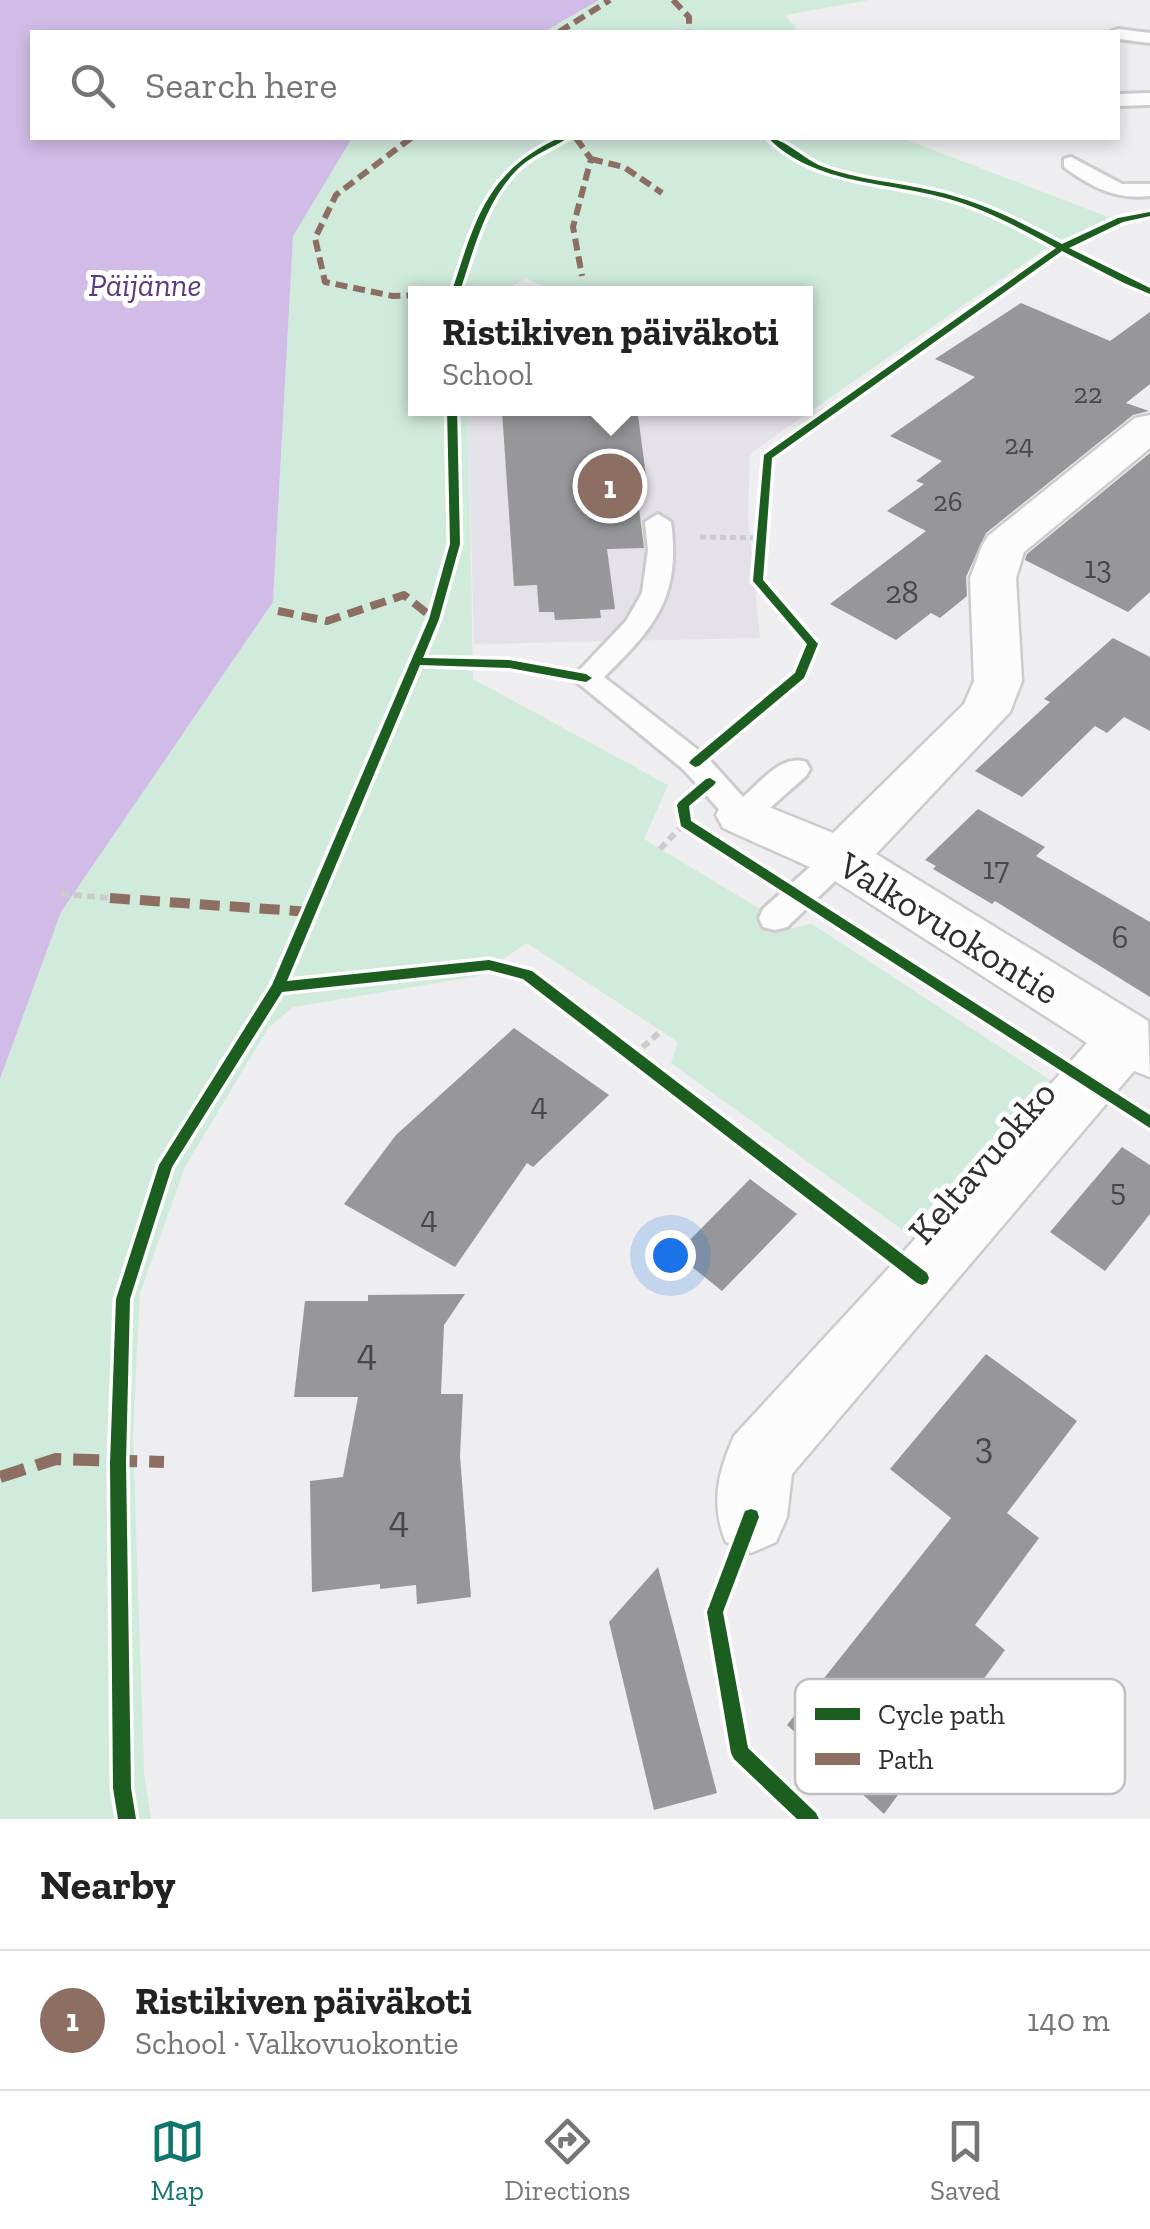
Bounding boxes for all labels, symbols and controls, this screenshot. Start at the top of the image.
search box [30,30,1120,140]
icon: search [65,58,120,113]
text: Search here [145,62,337,108]
water label: Päijänne [88,266,202,304]
popup [408,286,813,416]
text: Ristikiven päiväkoti [442,309,779,355]
text: School [442,355,533,393]
house number: 22 [1074,377,1102,410]
house number: 24 [1004,428,1034,461]
pin: 1 [578,448,642,524]
house number: 26 [933,485,963,518]
house number: 13 [1084,548,1112,586]
house number: 28 [885,573,919,611]
street label: Valkovuokontie [829,841,1068,1014]
house number: 17 [983,849,1009,887]
house number: 6 [1112,918,1129,956]
street label: Keltavuokko [898,1071,1066,1253]
house number: 4 [530,1085,548,1123]
house number: 5 [1110,1171,1126,1209]
house number: 4 [420,1198,438,1236]
your location [645,1230,696,1281]
house number: 4 [357,1329,377,1375]
house number: 3 [975,1422,993,1468]
house number: 4 [389,1496,409,1542]
legend [795,1679,1125,1794]
text: Cycle path [878,1698,1005,1731]
text: Path [878,1743,934,1776]
text: Nearby [40,1859,176,1910]
text: Ristikiven päiväkoti [135,1978,472,2024]
text: 1 [66,2001,79,2039]
text: 140 m [1027,2001,1110,2039]
text: School · Valkovuokontie [135,2024,459,2062]
tab: Map [150,2114,205,2207]
tab: Directions [504,2114,631,2207]
tab: Saved [930,2114,1000,2207]

